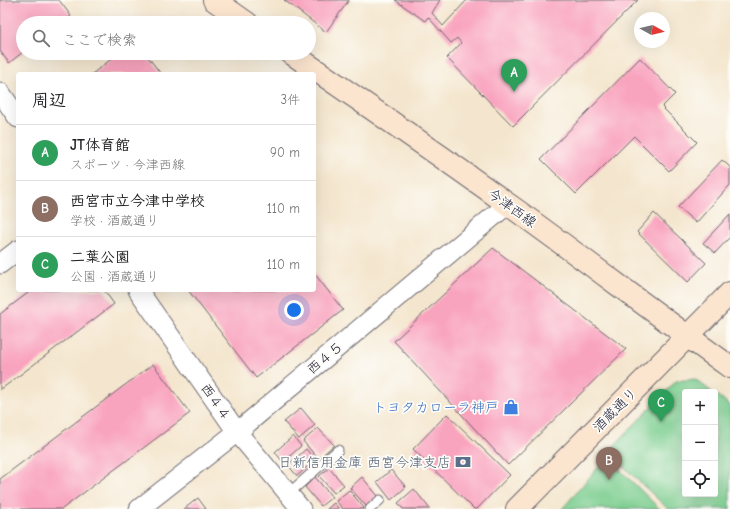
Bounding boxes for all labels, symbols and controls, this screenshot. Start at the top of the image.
north arrow [634,12,670,48]
search box [16,16,316,60]
icon: search [30,27,52,49]
text: ここで検索 [62,31,137,49]
pin: A [501,59,527,92]
text: 周辺 [32,91,66,110]
text: 3件 [280,92,300,107]
text: JT体育館 [70,136,130,154]
text: A [41,145,49,160]
text: 90 m [270,145,300,160]
text: スポーツ · 今津西線 [70,157,185,172]
street label: 今津西線 [484,185,540,231]
text: 西宮市立今津中学校 [70,192,205,210]
text: B [41,201,49,216]
text: 110 m [267,201,300,216]
text: 学校 · 酒蔵通り [70,213,159,228]
text: 二葉公園 [70,248,130,266]
text: C [41,257,49,272]
text: 110 m [267,257,300,272]
text: 公園 · 酒蔵通り [70,269,159,284]
your location [284,300,304,320]
street label: 西４５ [303,338,347,378]
street label: 西４４ [197,380,235,424]
street label: 酒蔵通り [589,384,641,436]
pin: C [648,389,674,422]
map controls [682,389,718,497]
button: + [682,389,718,425]
shop icon: トヨタカローラ神戸 [502,398,520,416]
place label: トヨタカローラ神戸 [373,399,499,416]
button: − [682,425,718,461]
pin: B [596,447,622,480]
bank icon: 日新信用金庫 西宮今津支店 [454,453,472,471]
place label: 日新信用金庫 西宮今津支店 [278,454,451,471]
button: locate [682,461,718,497]

